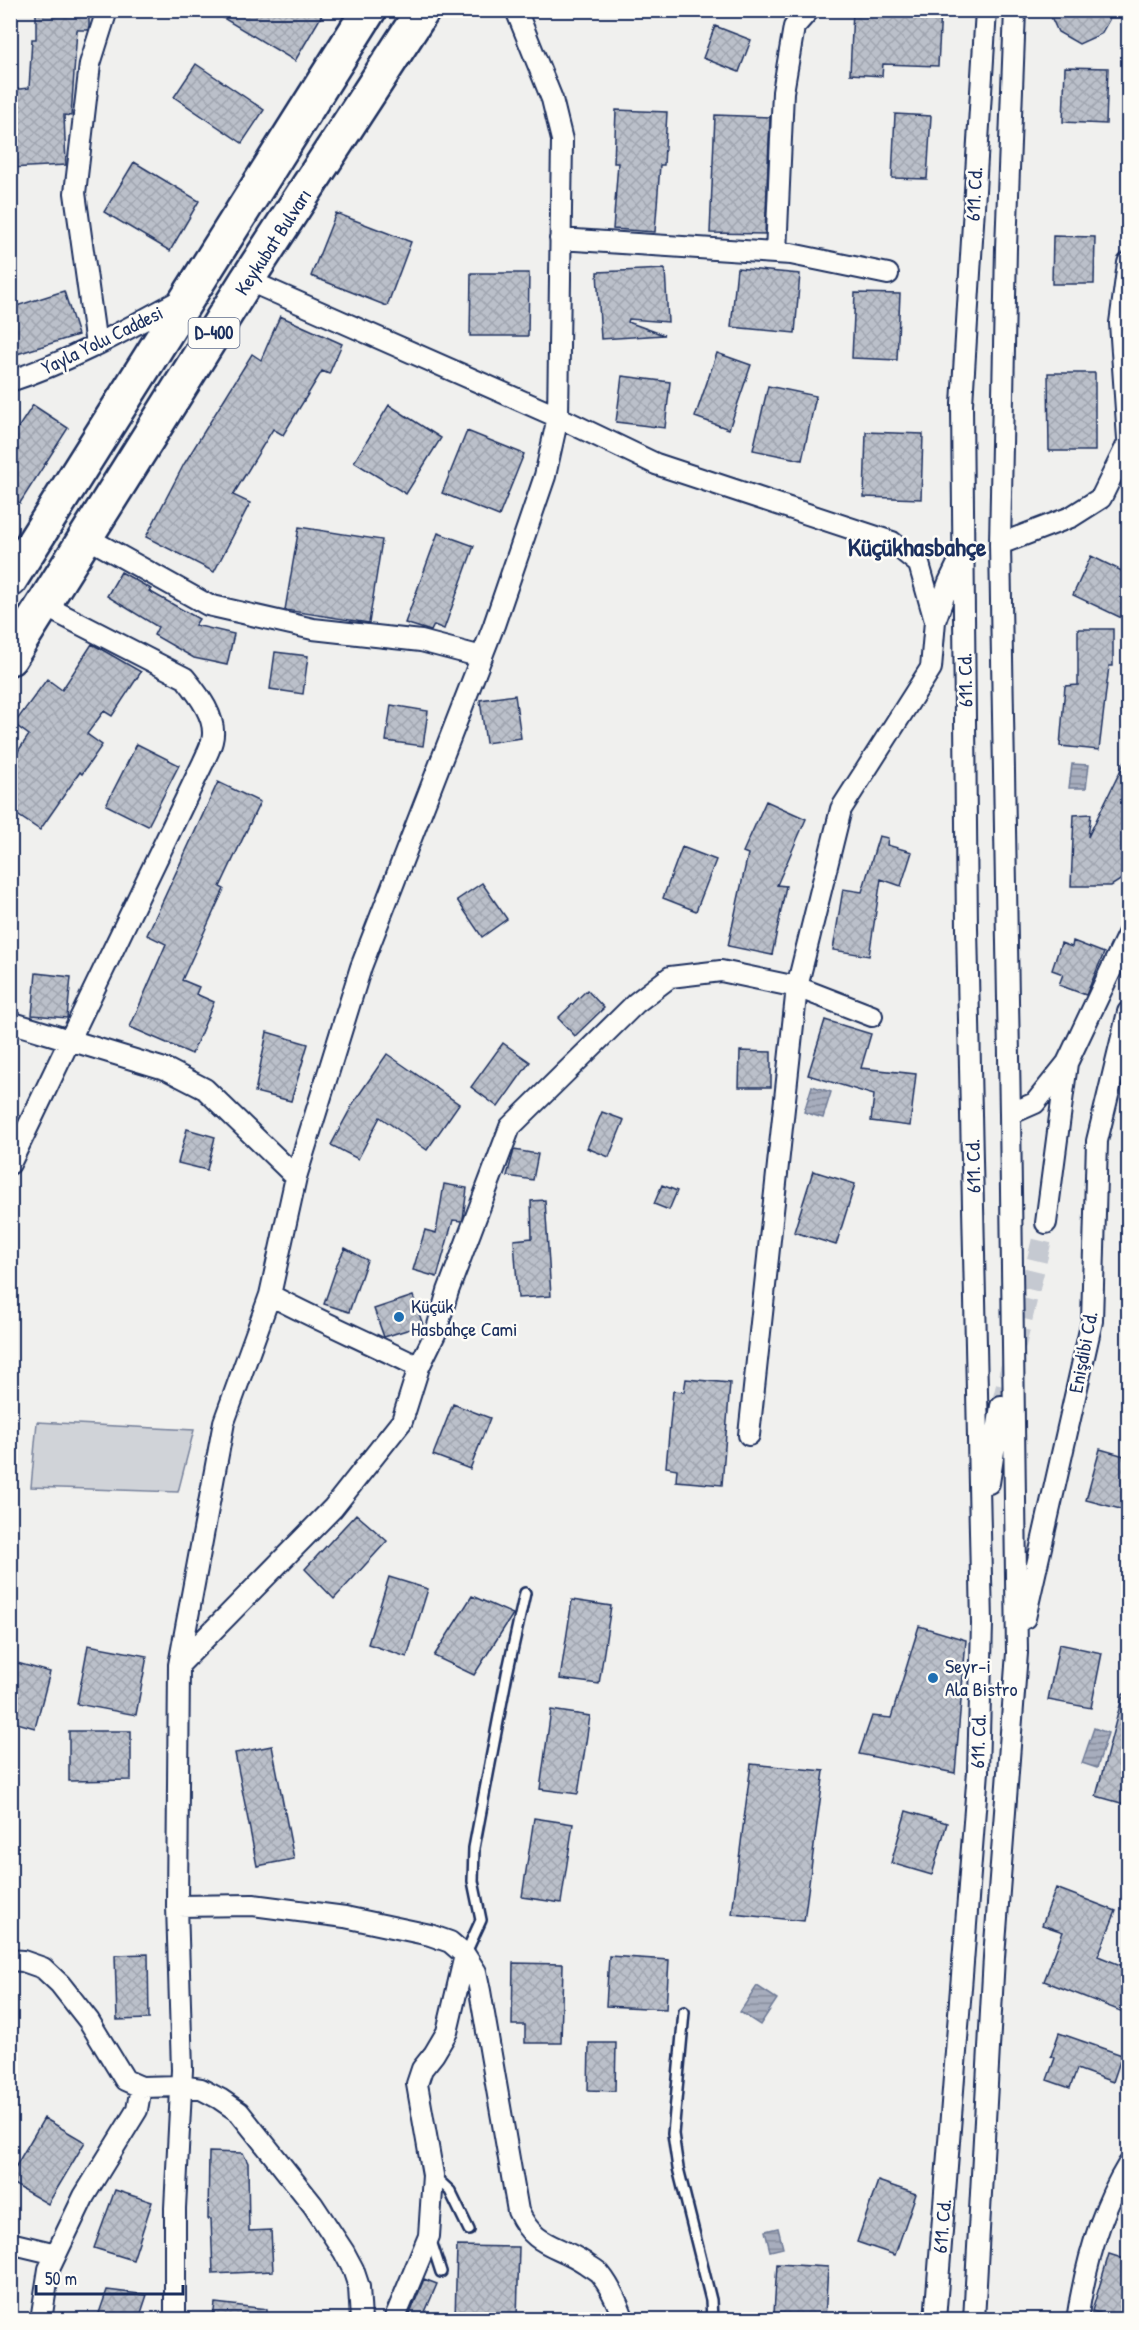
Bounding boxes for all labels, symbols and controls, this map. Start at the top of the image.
street label: 611. Cd. [959,166,988,222]
street label: Keykubat Bulvarı [228,183,317,300]
street label: Yayla Yolu Caddesi [36,298,167,381]
road number: D-400 [188,318,240,348]
district label: Küçükhasbahçe [848,529,987,564]
street label: 611. Cd. [951,653,978,707]
street label: 611. Cd. [959,1139,986,1193]
place label: Küçük Hasbahçe Cami [411,1292,518,1342]
street label: Enişdibi Cd. [1061,1309,1104,1395]
marker: Küçük Hasbahçe Cami [392,1310,406,1324]
place label: Seyr-i Ala Bistro [945,1652,1017,1702]
marker: Seyr-i Ala Bistro [926,1671,940,1685]
street label: 611. Cd. [963,1713,992,1769]
street label: 611. Cd. [926,2198,957,2254]
scale bar [36,2258,183,2296]
text: 50 m [45,2266,77,2291]

